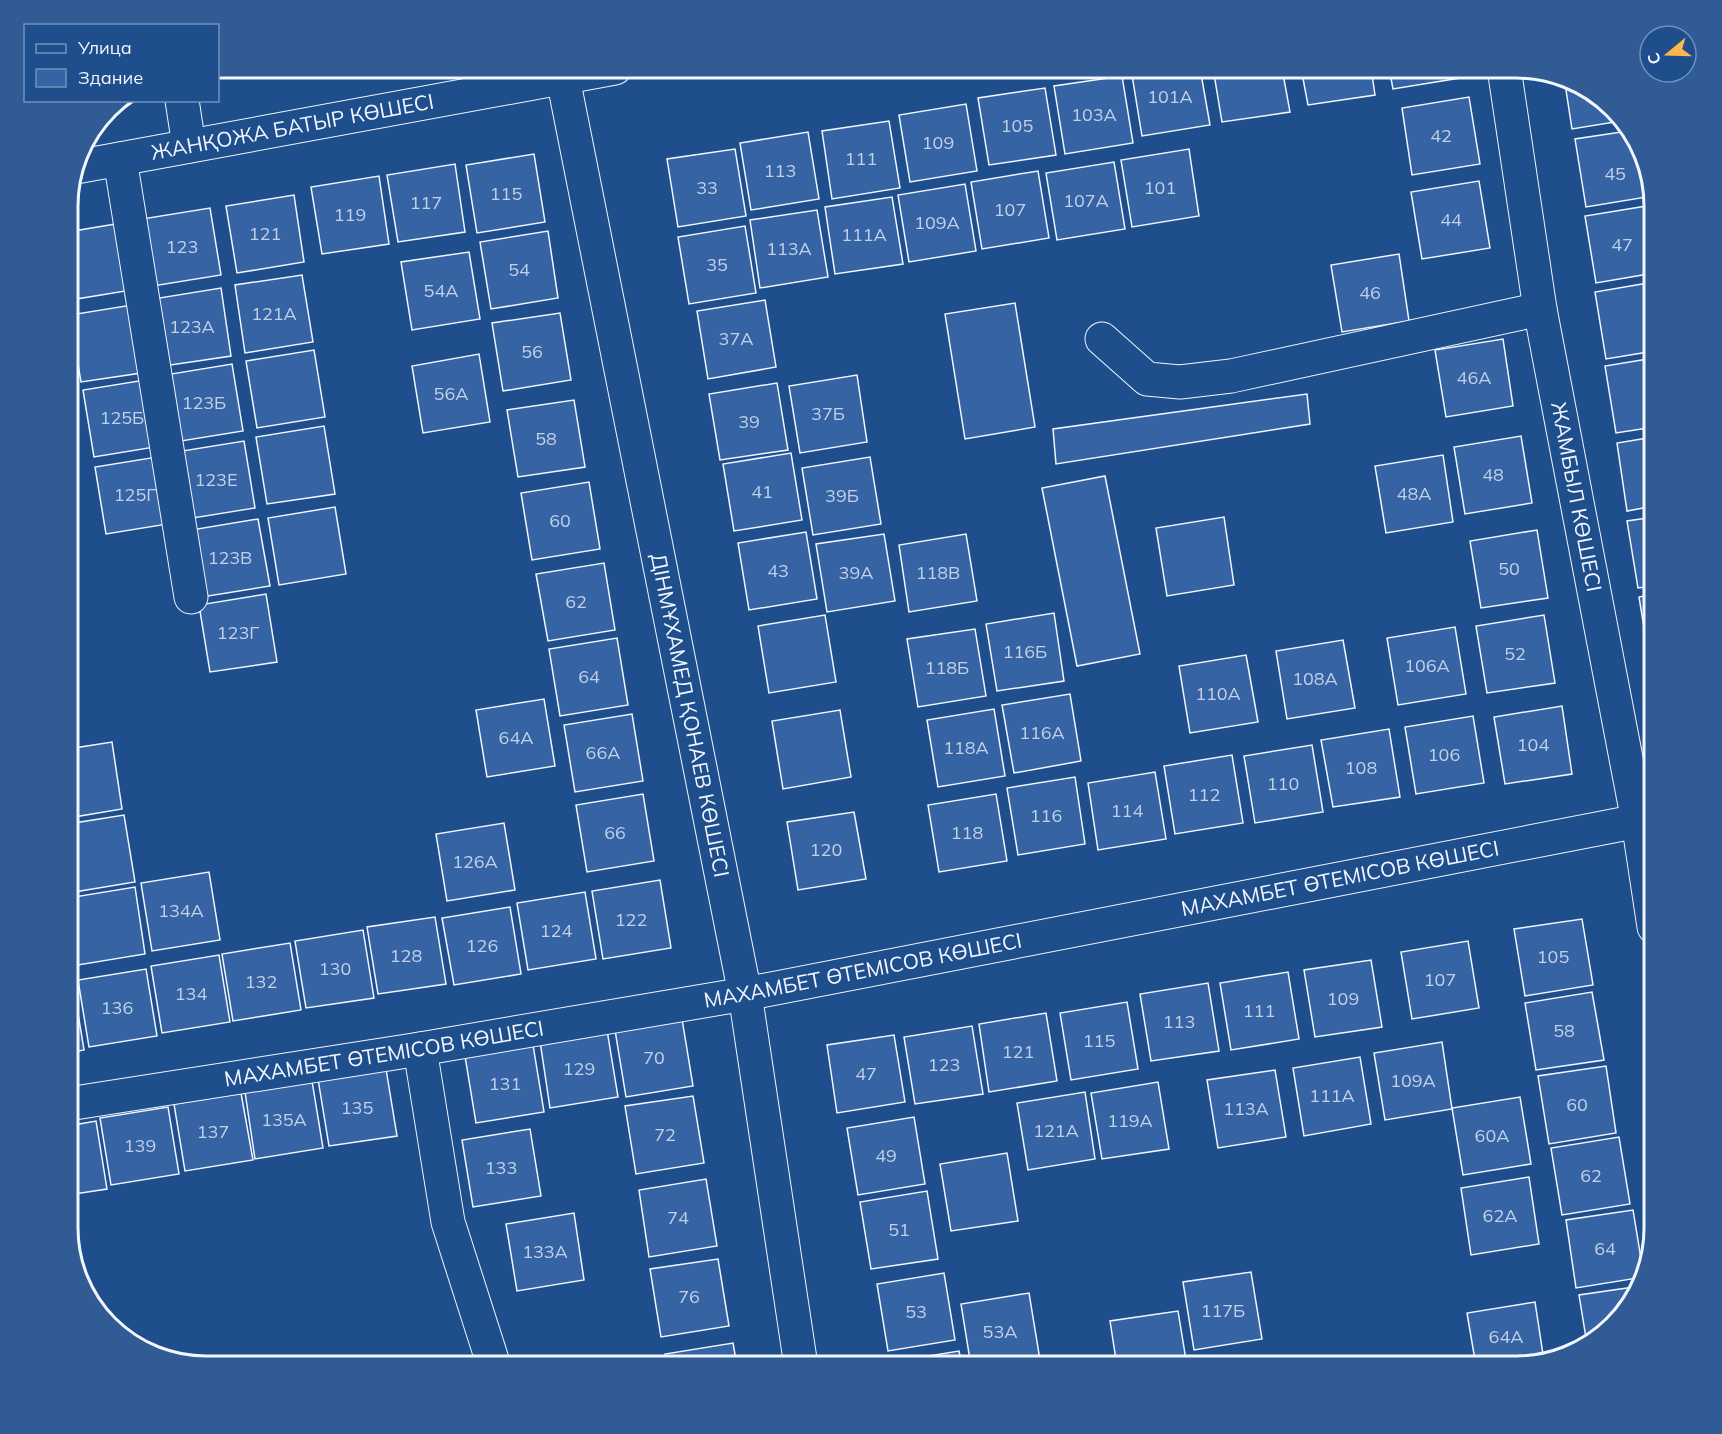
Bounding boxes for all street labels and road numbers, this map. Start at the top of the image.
street label: ЖАНҚОЖА БАТЫР КӨШЕСІ [149,88,436,165]
street label: ЖАМБЫЛ КӨШЕСІ [1546,400,1608,594]
street label: ДІНМҰХАМЕД ҚОНАЕВ КӨШЕСІ [646,551,735,879]
street label: МАХАМБЕТ ӨТЕМІСОВ КӨШЕСІ [1179,834,1501,921]
street label: МАХАМБЕТ ӨТЕМІСОВ КӨШЕСІ [702,927,1024,1013]
street label: МАХАМБЕТ ӨТЕМІСОВ КӨШЕСІ [222,1014,546,1091]

